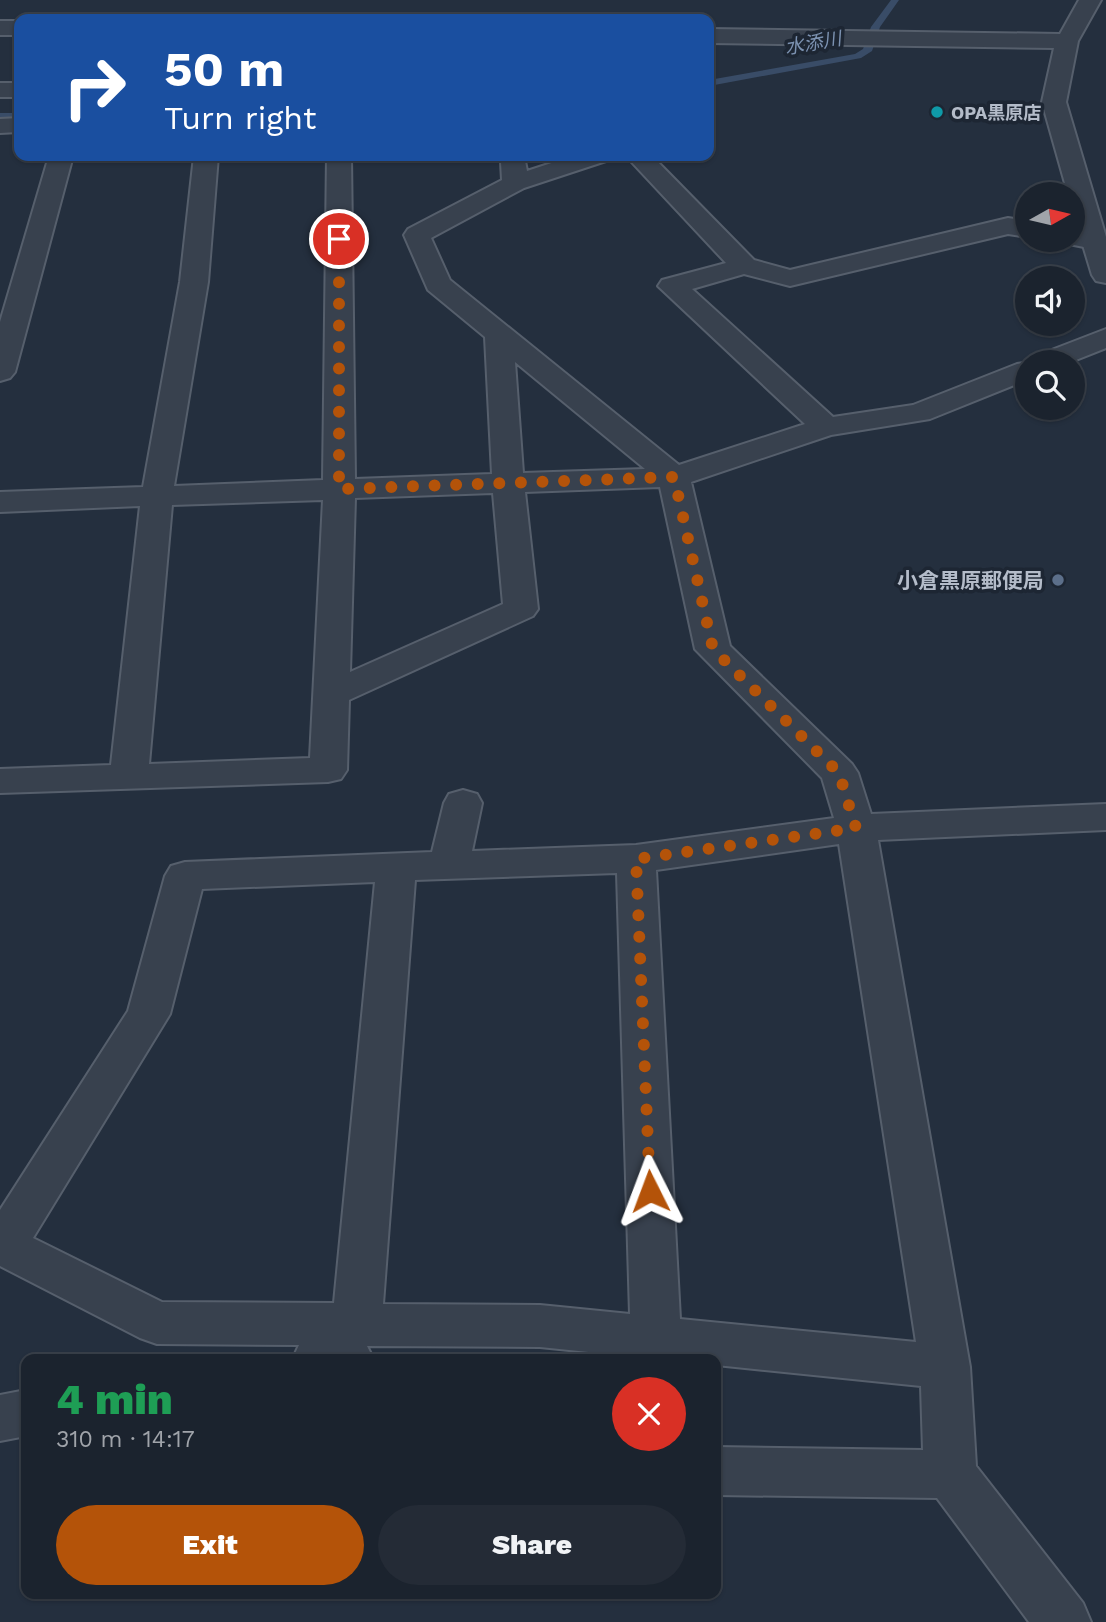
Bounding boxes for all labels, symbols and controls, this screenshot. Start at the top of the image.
water label: 水添川 [783,26,845,59]
text: 50 m [164,40,284,98]
icon: right [49,42,140,133]
text: Turn right [164,99,316,137]
place label: OPA黒原店 [951,102,1041,123]
marker: OPA黒原店 [929,104,945,120]
north arrow [1015,182,1085,252]
map controls [1015,182,1085,420]
pin [309,209,369,269]
icon: arrive [320,220,358,258]
button: sound [1015,266,1085,336]
button: search [1015,350,1085,420]
place label: 小倉黒原郵便局 [897,568,1044,593]
marker: 小倉黒原郵便局 [1050,572,1066,588]
position arrow [613,1154,687,1228]
text: 4 min [56,1375,173,1424]
button: close [612,1377,686,1451]
text: 310 m · 14:17 [56,1426,195,1453]
button: Exit [56,1505,364,1585]
button: Share [378,1505,686,1585]

